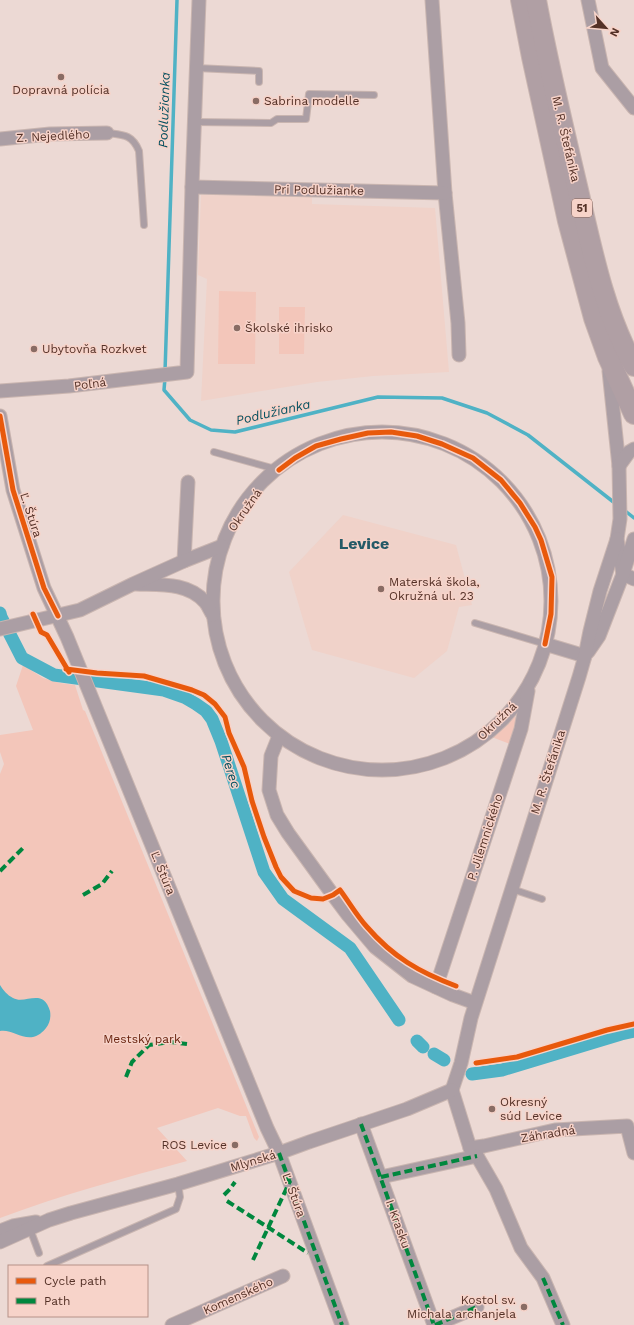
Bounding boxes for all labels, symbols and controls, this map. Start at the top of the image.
north arrow [586,8,626,48]
text: N [607,26,622,39]
marker: Dopravná polícia [56,72,66,82]
water label: Podlužianka [155,72,173,148]
place label: Dopravná polícia [12,83,110,97]
place label: Sabrina modelle [264,94,359,108]
street label: M. R. Štefánika [549,95,583,183]
marker: Sabrina modelle [251,96,261,106]
street label: Z. Nejedlého [16,127,90,145]
street label: Pri Podlužianke [274,182,364,198]
road number: 51 [572,199,592,217]
place label: Školské ihrisko [245,321,333,335]
marker: Školské ihrisko [232,323,242,333]
place label: Ubytovňa Rozkvet [42,342,147,356]
marker: Ubytovňa Rozkvet [29,344,39,354]
street label: Poľná [73,375,107,393]
water label: Podlužianka [234,396,312,428]
street label: Okružná [225,486,265,534]
street label: Ľ. Štúra [17,491,45,539]
district label: Levice [339,534,389,553]
place label: Materská škola, Okružná ul. 23 [389,575,480,603]
marker: Materská škola, Okružná ul. 23 [376,584,386,594]
street label: Okružná [475,699,520,743]
street label: M. R. Štefánika [528,728,568,816]
water label: Perec [219,752,243,790]
street label: P. Jilemnického [464,792,506,882]
street label: Ľ. Štúra [148,849,178,897]
park label: Mestský park [103,1032,181,1046]
place label: Okresný súd Levice [500,1095,562,1123]
marker: Okresný súd Levice [487,1104,497,1114]
street label: Záhradná [520,1123,576,1145]
place label: ROS Levice [162,1138,227,1152]
marker: ROS Levice [230,1140,240,1150]
street label: Mlynská [228,1147,278,1175]
street label: Ľ. Štúra [280,1171,309,1219]
street label: I. Krasku [383,1198,413,1250]
legend [8,1265,148,1317]
text: Cycle path [44,1274,106,1288]
street label: Komenského [201,1274,275,1318]
place label: Kostol sv. Michala archanjela [407,1293,516,1321]
text: Path [44,1294,70,1308]
marker: Kostol sv. Michala archanjela [519,1302,529,1312]

